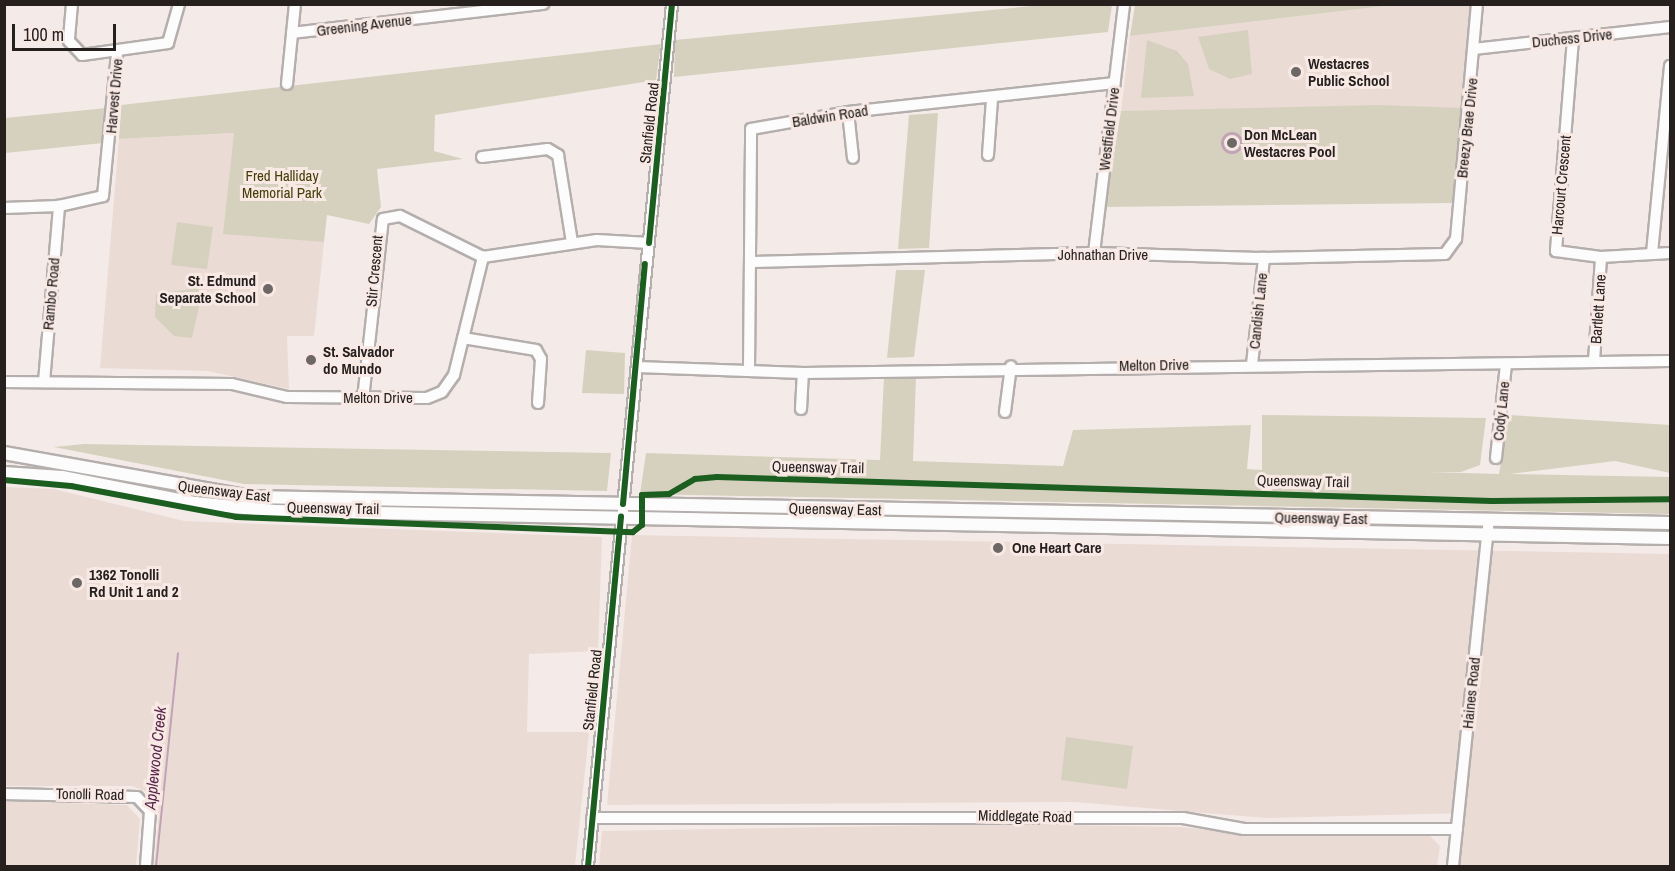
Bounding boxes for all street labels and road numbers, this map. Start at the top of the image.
street label: Greening Avenue [315,10,413,40]
street label: Duchess Drive [1531,25,1613,51]
street label: Harvest Drive [102,58,126,134]
street label: Breezy Brae Drive [1453,77,1481,179]
street label: Stanfield Road [636,82,662,164]
street label: Westfield Drive [1095,86,1123,172]
street label: Baldwin Road [791,101,869,131]
street label: Harcourt Crescent [1548,135,1574,235]
street label: Stir Crescent [362,234,386,308]
street label: Johnathan Drive [1058,246,1148,264]
street label: Rambo Road [39,257,63,331]
street label: Candish Lane [1245,272,1271,350]
street label: Bartlett Lane [1587,274,1609,344]
street label: Melton Drive [1119,355,1189,375]
street label: Cody Lane [1489,380,1513,442]
street label: Melton Drive [343,389,413,407]
street label: Queensway Trail [772,457,864,477]
street label: Queensway Trail [1257,471,1349,491]
street label: Queensway East [177,476,271,506]
street label: Queensway Trail [287,498,379,518]
street label: Queensway East [788,499,882,519]
street label: Queensway East [1274,508,1368,528]
street label: Stanfield Road [579,649,605,731]
street label: Haines Road [1458,656,1484,730]
street label: Tonolli Road [56,784,124,804]
street label: Middlegate Road [978,806,1072,826]

